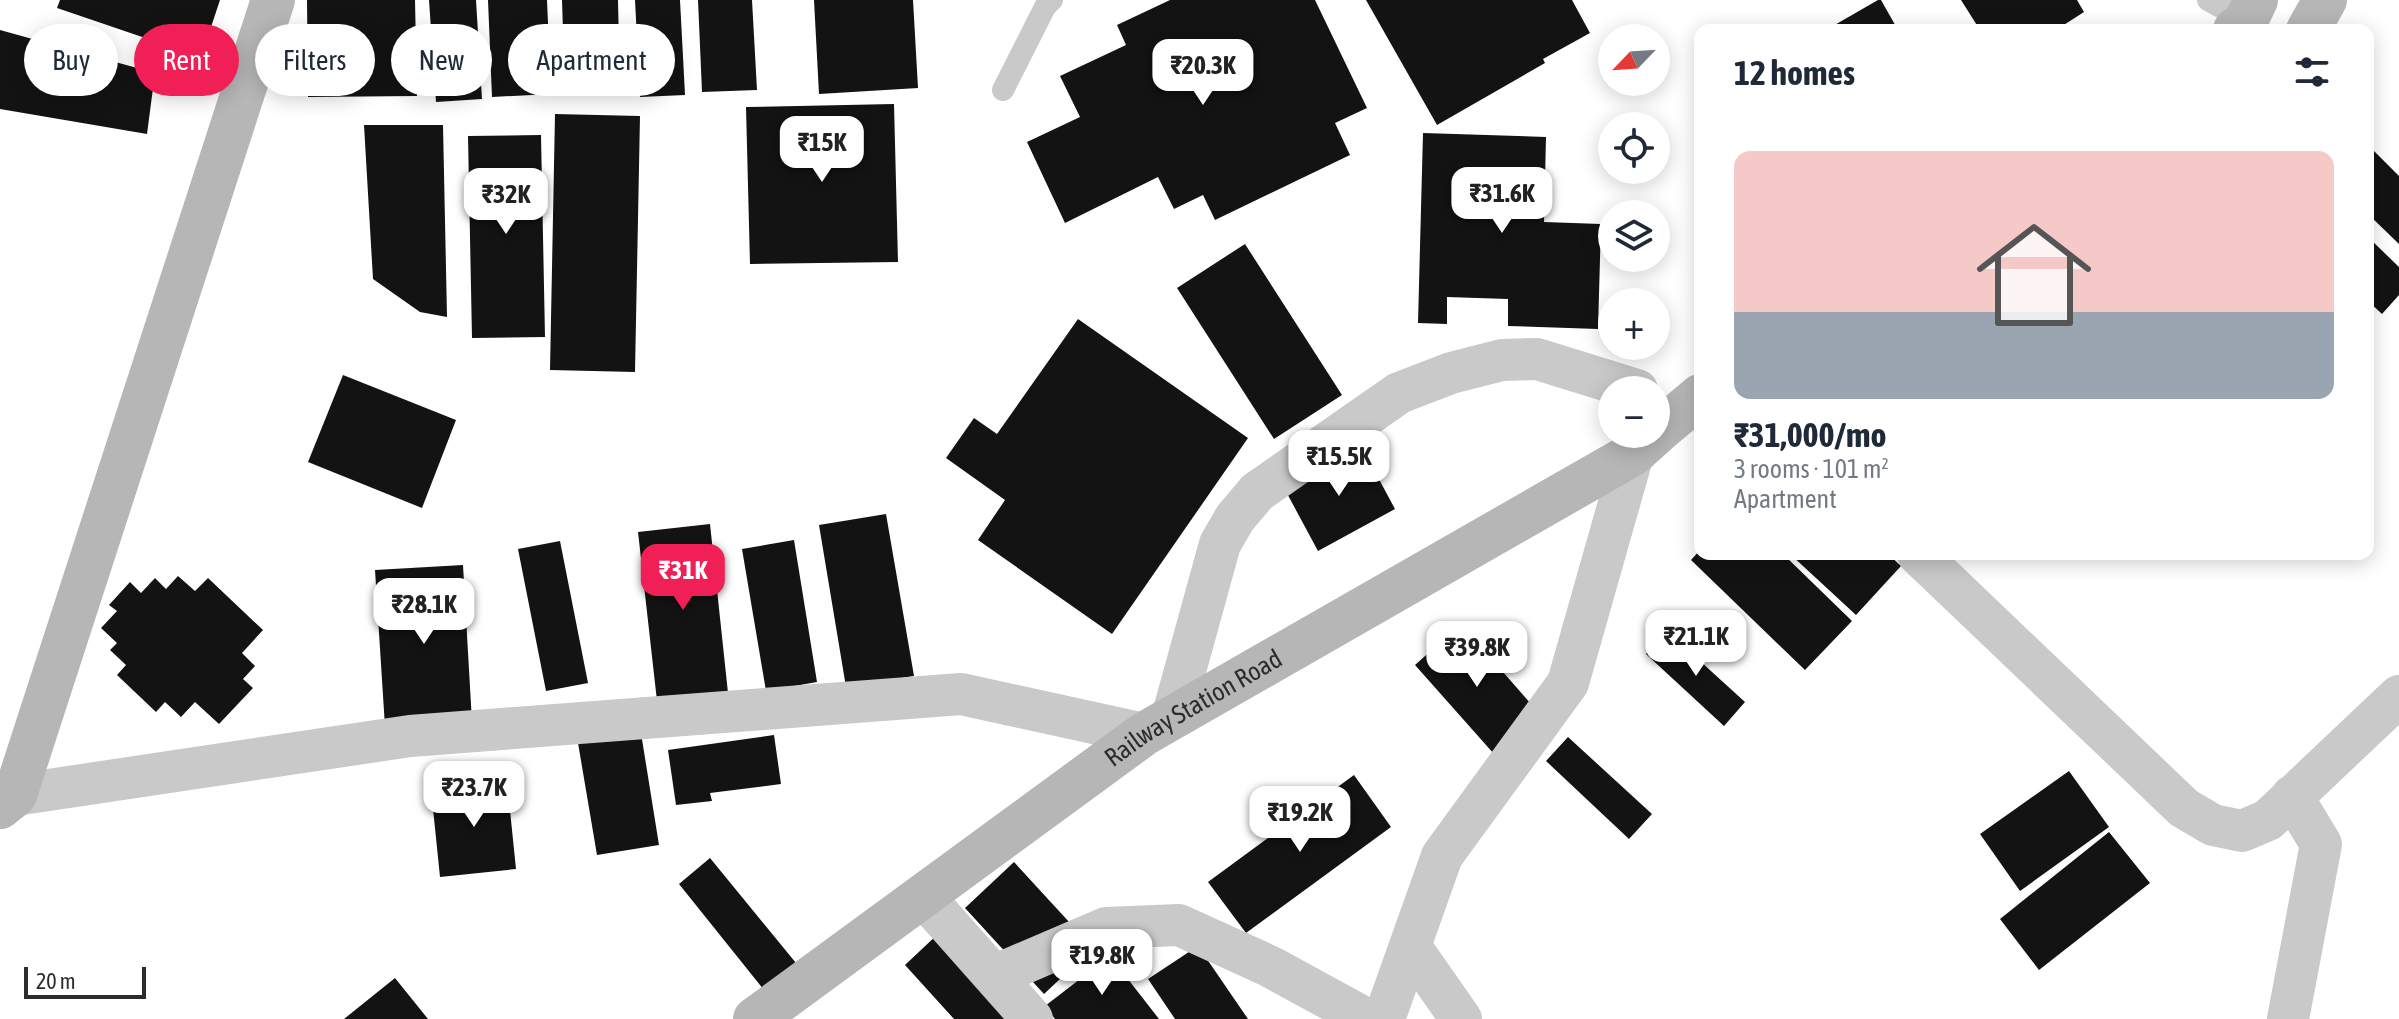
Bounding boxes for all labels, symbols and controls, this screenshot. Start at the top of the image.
chip: Buy [24,24,118,96]
chip: Rent [134,24,239,96]
chip: Filters [255,24,375,96]
chip: New [391,24,492,96]
chip: Apartment [508,24,675,96]
north arrow [1598,24,1670,96]
map controls [1598,24,1670,448]
pin: ₹20.3K [1138,39,1268,107]
text: ₹20.3K [1170,50,1236,80]
icon: filters [2290,50,2334,94]
text: 12 homes [1734,53,1855,92]
button: locate [1598,112,1670,184]
pin: ₹15K [775,116,869,184]
text: ₹15K [798,127,846,157]
pin: ₹31.6K [1437,167,1567,235]
pin: ₹32K [459,168,553,236]
text: ₹31.6K [1469,178,1535,208]
text: ₹32K [482,179,530,209]
button: layers [1598,200,1670,272]
icon: home [1962,203,2106,347]
button: + [1598,288,1670,360]
button: − [1598,376,1670,448]
text: ₹31,000/mo [1734,415,1887,454]
pin: ₹15.5K [1274,430,1404,498]
text: ₹15.5K [1306,441,1372,471]
text: 3 rooms · 101 m² [1734,454,1889,484]
text: Apartment [1734,484,1837,514]
pin: ₹31K [636,544,730,612]
text: ₹31K [659,555,707,585]
pin: ₹28.1K [359,578,489,646]
text: ₹28.1K [391,589,457,619]
pin: ₹21.1K [1631,610,1761,678]
pin: ₹39.8K [1412,621,1542,689]
text: ₹21.1K [1663,621,1729,651]
text: ₹39.8K [1444,632,1510,662]
street label: Railway Station Road [1099,643,1287,773]
pin: ₹23.7K [409,761,539,829]
text: ₹23.7K [441,772,507,802]
pin: ₹19.2K [1235,786,1365,854]
text: ₹19.2K [1267,797,1333,827]
pin: ₹19.8K [1037,929,1167,997]
text: ₹19.8K [1069,940,1135,970]
scale bar [24,963,146,999]
text: 20 m [36,968,76,994]

